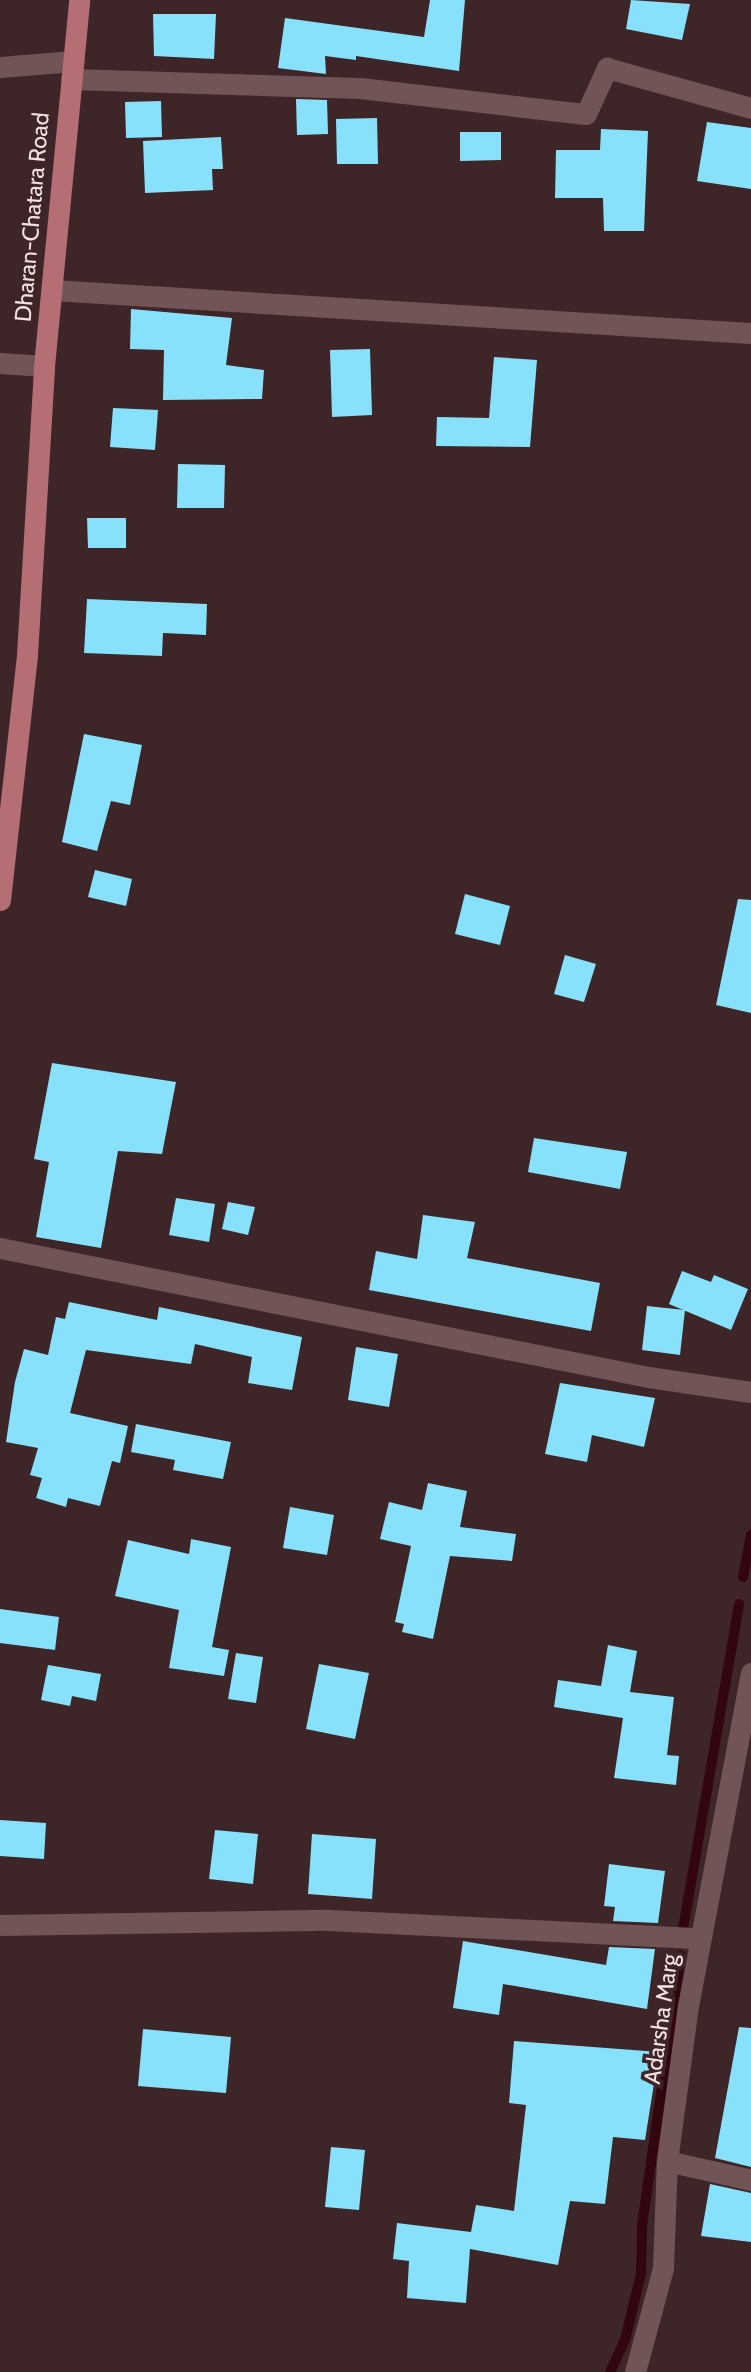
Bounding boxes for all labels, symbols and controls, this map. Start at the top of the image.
street label: Dharan-Chatara Road [9,111,55,323]
street label: Adarsha Marg [638,1952,684,2086]

